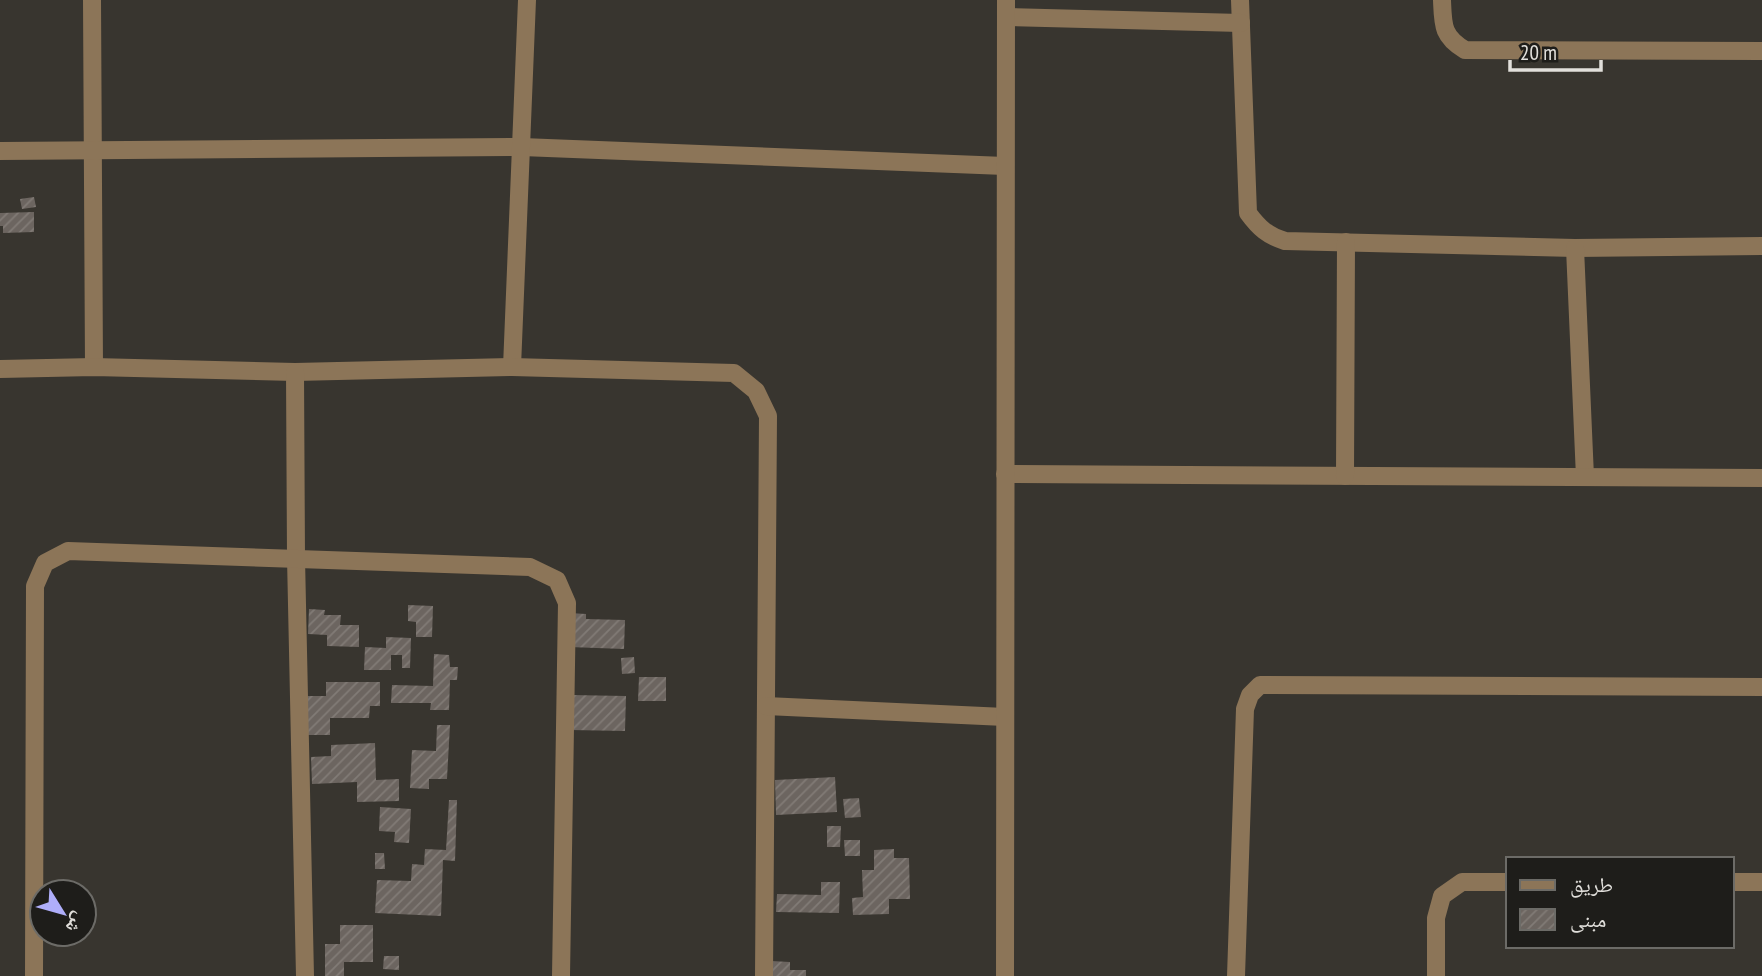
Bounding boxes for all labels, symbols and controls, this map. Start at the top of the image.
scale bar [1510,28,1601,72]
text: 20 m [1520,39,1557,66]
legend [1506,857,1734,948]
text: طريق [1570,871,1613,898]
north arrow [28,878,98,948]
text: مبنى [1570,906,1606,933]
text: ش [61,908,92,939]

